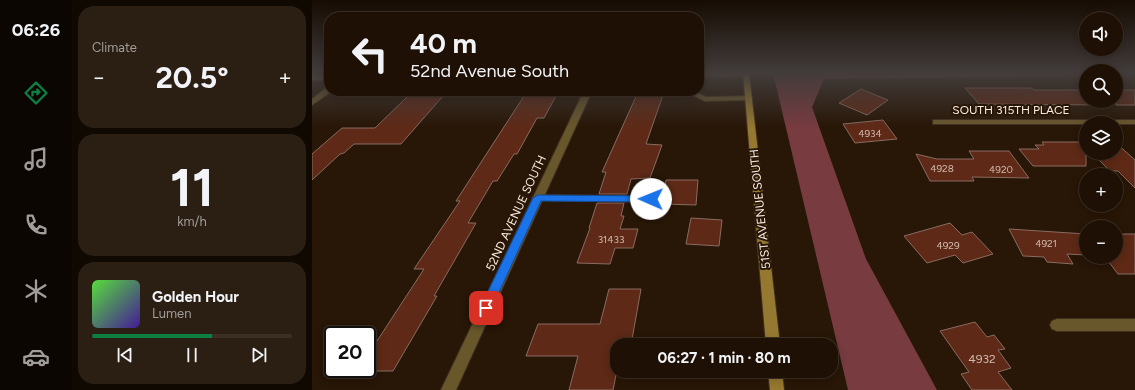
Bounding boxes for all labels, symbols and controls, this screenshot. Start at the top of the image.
map controls [1079,12,1123,264]
button: sound [1079,12,1123,56]
text: 06:26 [12,19,60,41]
text: 40 m [410,26,477,60]
icon: left [344,28,396,80]
text: Climate [92,40,137,55]
text: 20.5° [155,59,229,96]
text: 52nd Avenue South [410,60,569,82]
text: − [92,64,106,91]
text: + [278,64,292,91]
button: search [1079,64,1123,108]
icon: directions [22,79,50,107]
street label: SOUTH 315TH PLACE [952,103,1070,117]
button: layers [1079,116,1123,160]
house number: 4934 [858,127,882,140]
icon: music [22,145,50,173]
street label: 51ST AVENUE SOUTH [747,148,773,270]
street label: 52ND AVENUE SOUTH [483,153,549,273]
text: 11 [170,157,214,219]
house number: 4928 [930,162,954,175]
house number: 4920 [989,163,1013,176]
button: + [1079,168,1123,212]
position arrow [630,178,672,220]
icon: phone [22,211,50,239]
text: km/h [177,214,207,229]
button: − [1079,220,1123,264]
house number: 31433 [598,233,624,246]
house number: 4921 [1035,237,1057,250]
house number: 4929 [936,239,960,252]
icon: climate [22,277,50,305]
text: Golden Hour [152,288,239,306]
pin [469,291,503,325]
icon: arrive [475,297,497,319]
text: Lumen [152,306,191,321]
speed limit sign: 20 [324,326,376,378]
icon: car [22,343,50,371]
icon: previous [114,344,136,366]
icon: pause [181,344,203,366]
icon: next [248,344,270,366]
text: 06:27 · 1 min · 80 m [657,349,791,367]
house number: 4932 [968,352,996,366]

